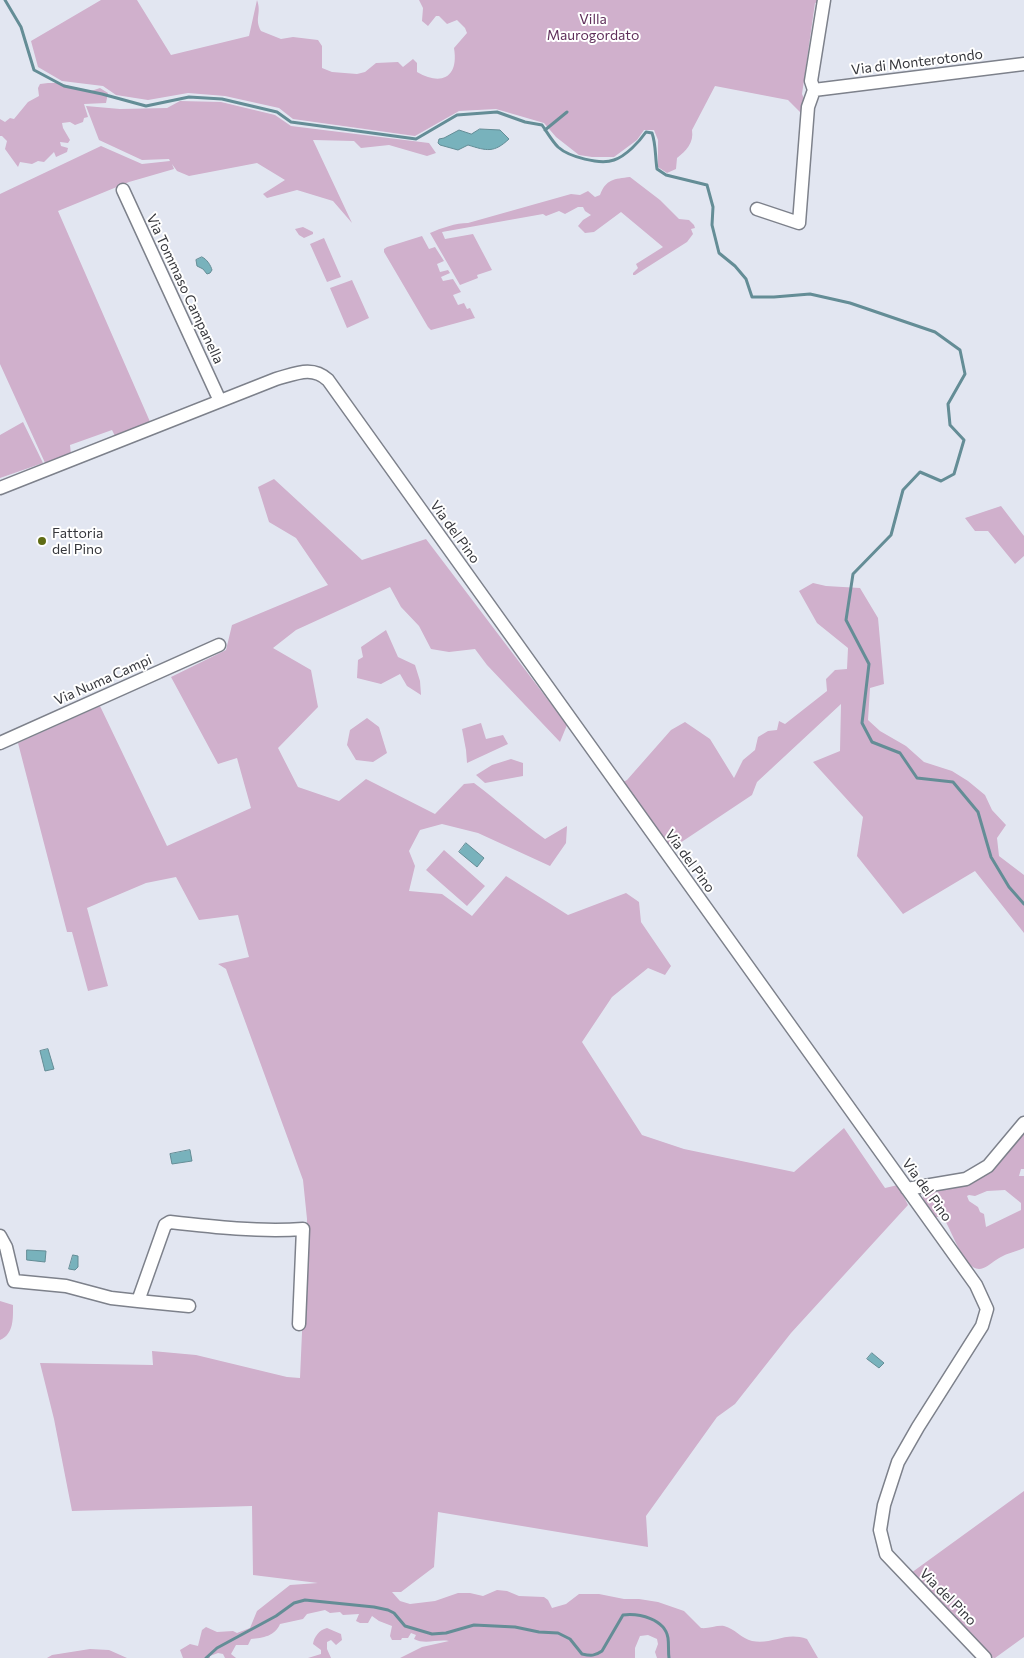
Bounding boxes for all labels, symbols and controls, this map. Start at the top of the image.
park label: Villa Maurogordato [547,11,639,44]
street label: Via di Monterotondo [850,46,984,78]
street label: Via Tommaso Campanella [143,211,227,367]
street label: Via del Pino [427,497,483,567]
place label: Fattoria del Pino [52,525,103,558]
marker: Fattoria del Pino [36,535,48,547]
street label: Via Numa Campi [52,651,154,709]
street label: Via del Pino [662,826,718,896]
street label: Via del Pino [899,1155,955,1225]
street label: Via del Pino [916,1565,980,1629]

